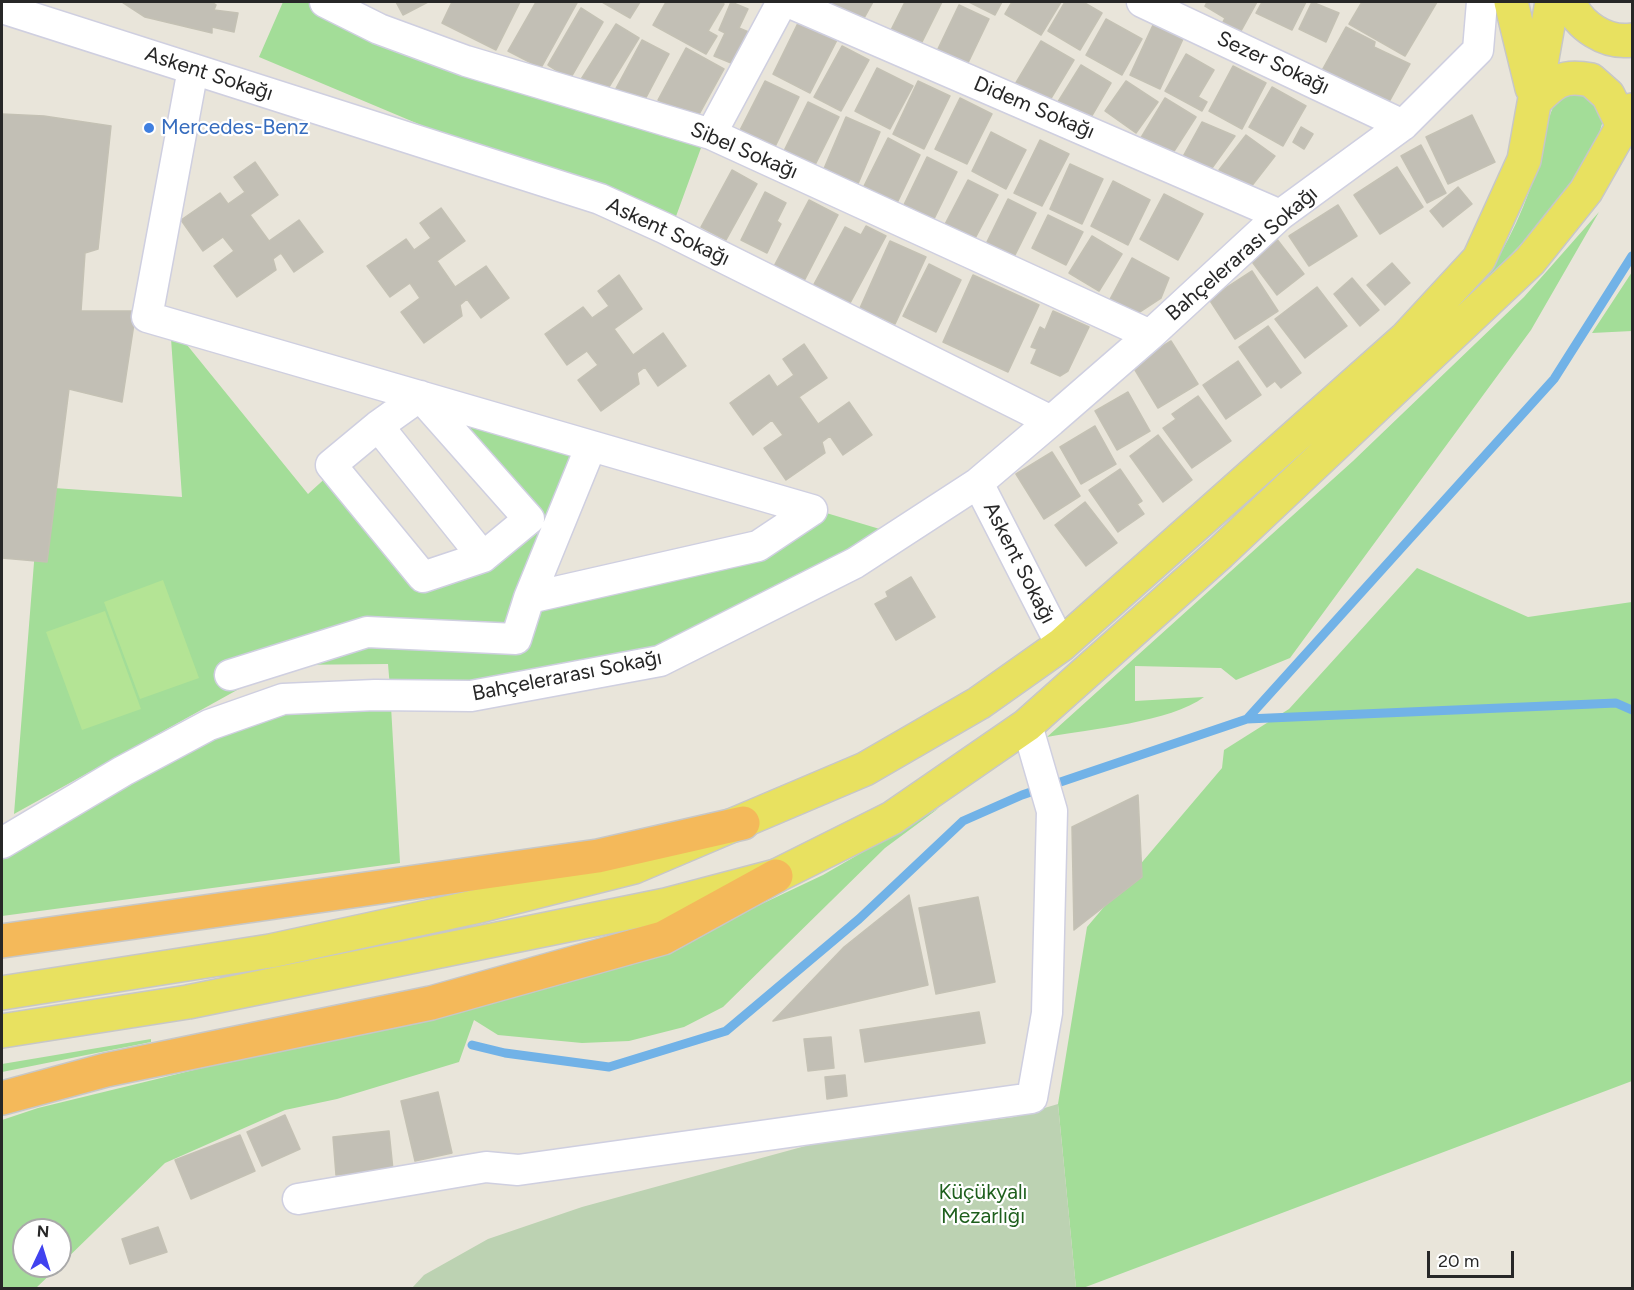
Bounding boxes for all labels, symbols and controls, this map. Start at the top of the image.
street label: Sezer Sokağı [1213,26,1333,100]
street label: Askent Sokağı [142,41,276,107]
street label: Didem Sokağı [970,71,1098,145]
place label: Mercedes-Benz [161,115,309,141]
street label: Sibel Sokağı [686,117,802,185]
marker: Mercedes-Benz [142,121,156,135]
street label: Bahçelerarası Sokağı [1161,181,1323,327]
street label: Askent Sokağı [602,192,734,272]
street label: Askent Sokağı [978,498,1060,628]
street label: Bahçelerarası Sokağı [470,645,664,707]
park label: Küçükyalı Mezarlığı [939,1180,1027,1230]
north arrow [12,1218,72,1278]
text: N [36,1222,50,1241]
scale bar [1430,1239,1517,1277]
text: 20 m [1438,1250,1479,1272]

